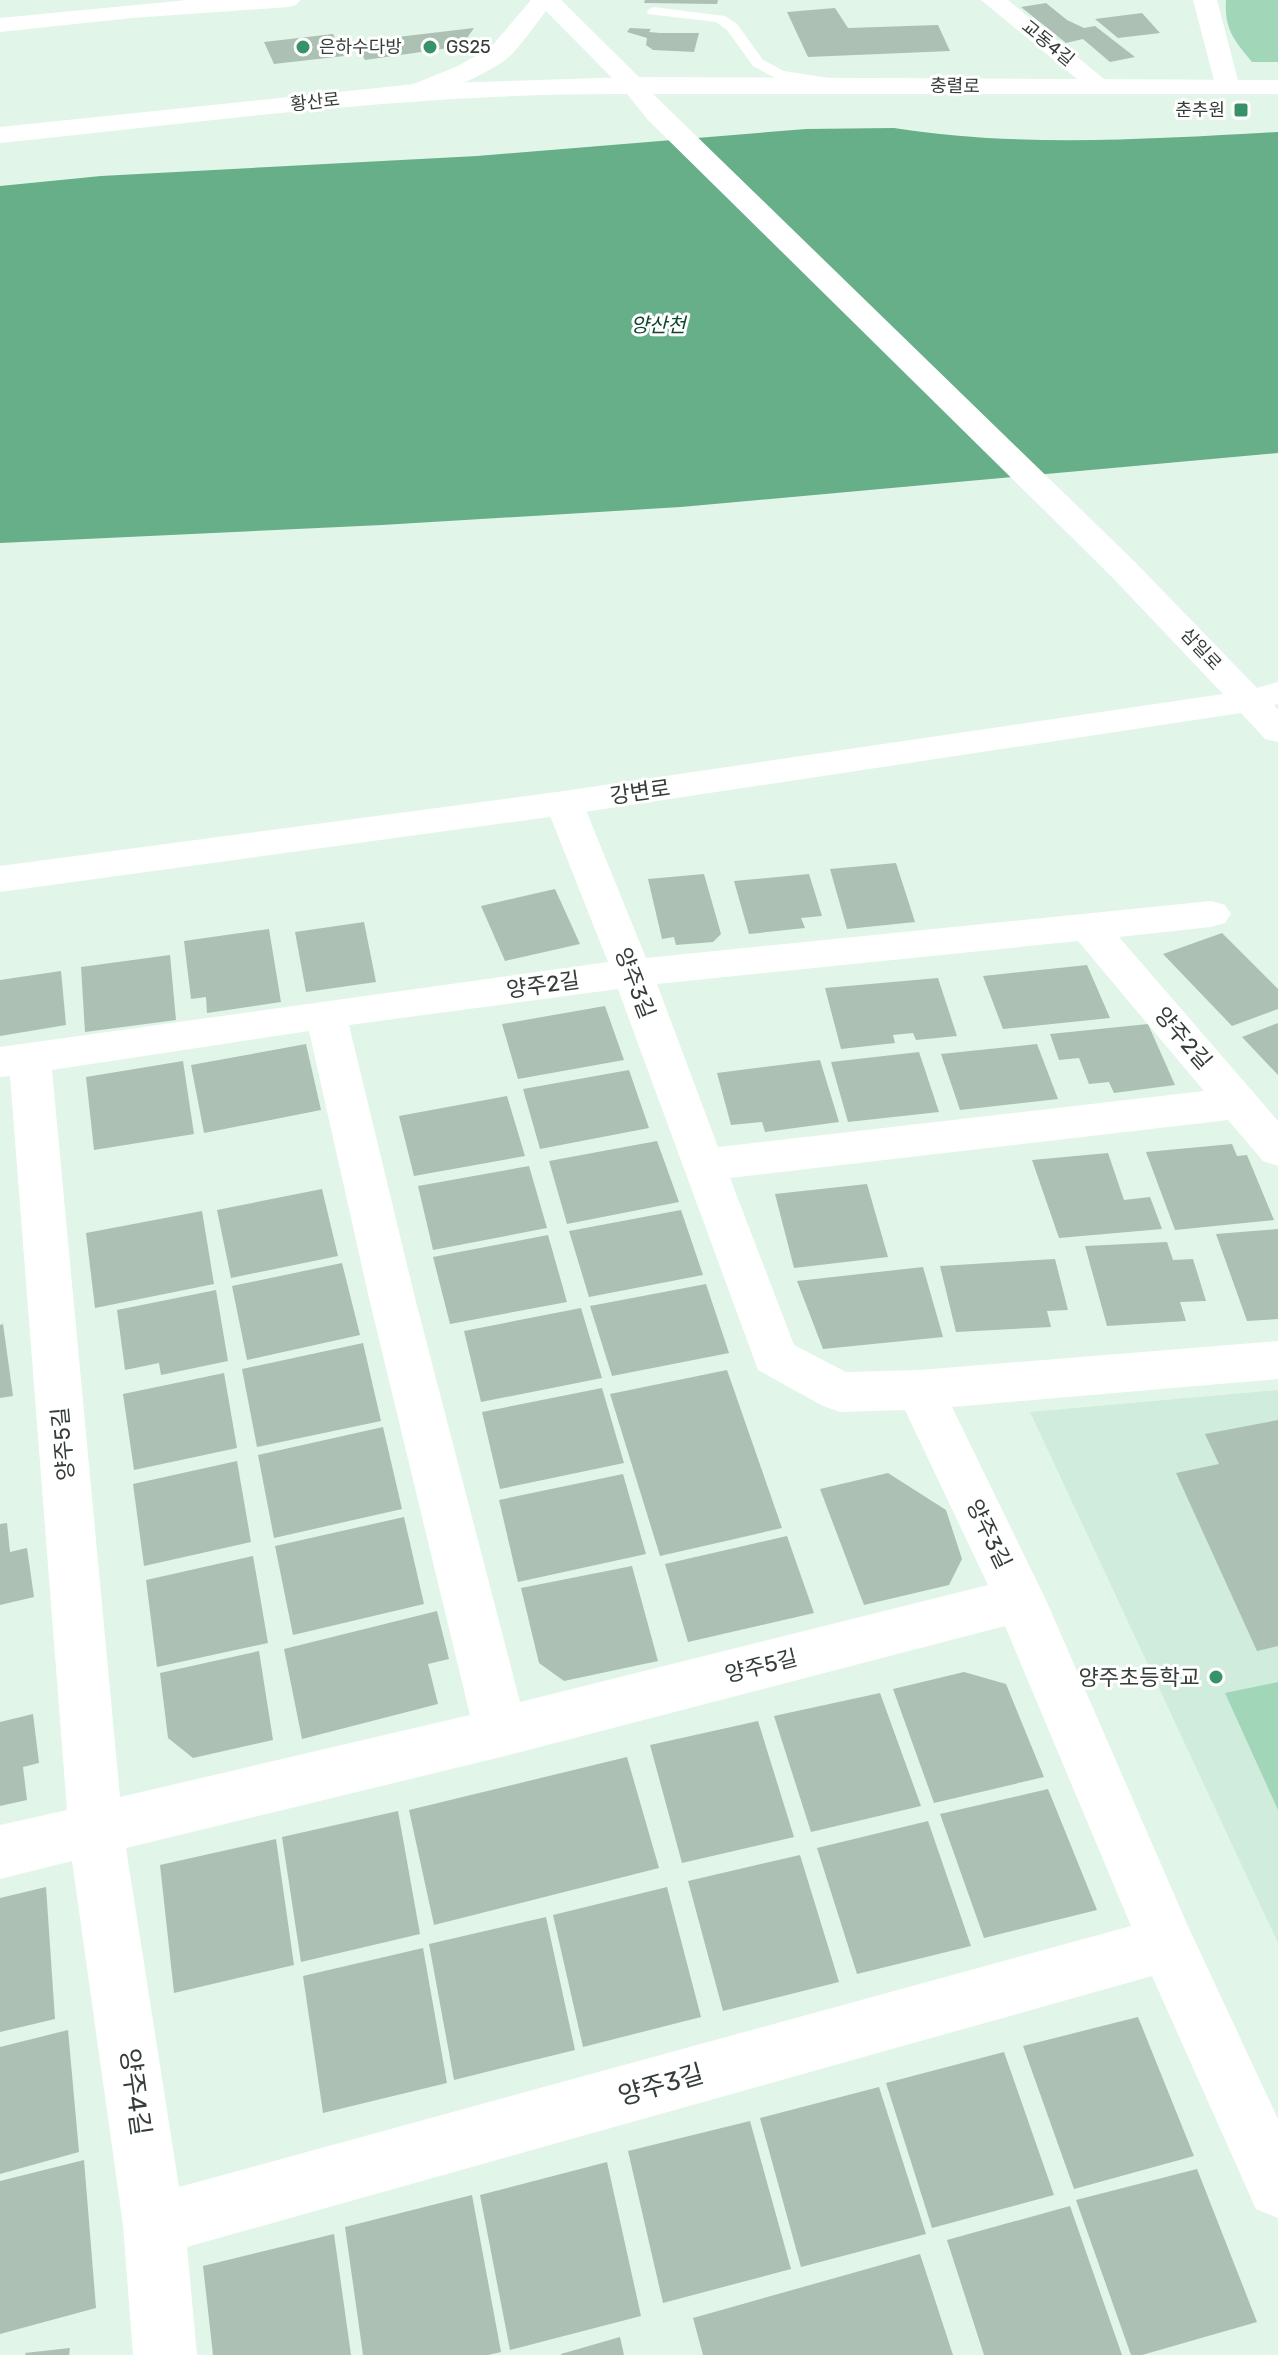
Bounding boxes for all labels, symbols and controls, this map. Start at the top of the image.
street label: 교동4길 [1017,15,1079,71]
place label: 은하수다방 [319,36,402,58]
place label: GS25 [446,36,491,58]
marker: 은하수다방 [294,38,312,56]
marker: GS25 [421,38,439,56]
street label: 충렬로 [930,75,980,97]
street label: 황산로 [289,88,341,116]
place label: 춘추원 [1175,99,1225,121]
marker: 춘추원 [1232,101,1250,119]
water label: 양산천 [630,313,688,337]
street label: 삼일로 [1176,623,1226,675]
street label: 강변로 [608,774,672,810]
street label: 양주3길 [609,944,661,1022]
street label: 양주2길 [505,967,581,1003]
street label: 양주2길 [1149,1001,1217,1075]
street label: 양주5길 [46,1406,80,1482]
street label: 양주3길 [961,1495,1017,1573]
street label: 양주5길 [722,1644,800,1688]
place label: 양주초등학교 [1079,1664,1200,1691]
marker: 양주초등학교 [1207,1668,1225,1686]
street label: 양주4길 [114,2046,156,2138]
street label: 양주3길 [615,2058,707,2112]

